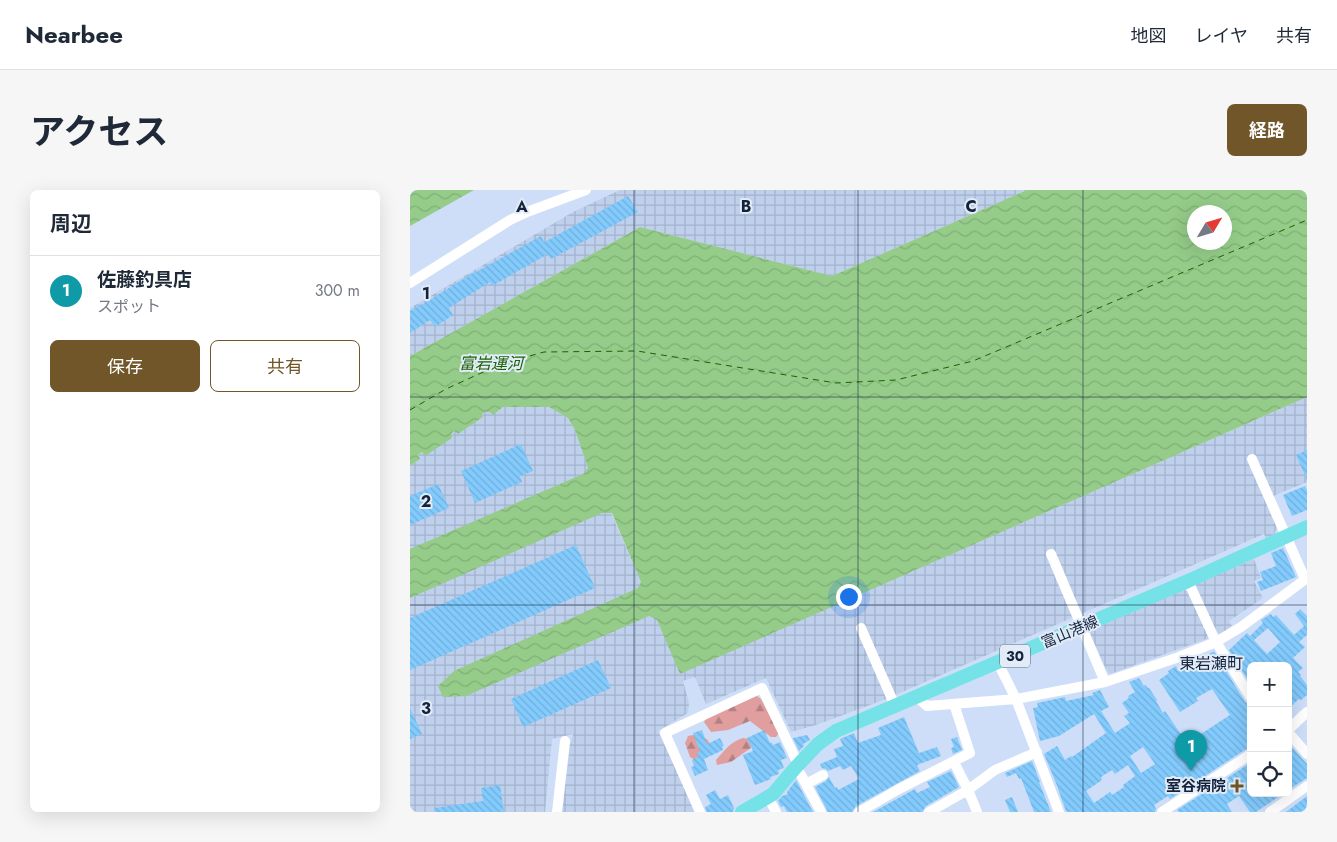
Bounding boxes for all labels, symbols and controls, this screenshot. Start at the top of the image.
text: Nearbee [25,17,123,52]
text: 地図 [1131,23,1167,49]
text: レイヤ [1195,23,1248,49]
text: 共有 [1276,23,1312,49]
button: 経路 [1227,104,1307,156]
text: アクセス [30,107,168,157]
text: A [515,195,528,218]
text: B [741,195,751,218]
text: C [965,195,977,218]
north arrow [1187,205,1232,250]
text: 周辺 [50,209,92,239]
text: 佐藤釣具店 [97,266,192,293]
text: 1 [62,279,70,302]
text: 300 m [315,279,360,302]
text: 1 [422,282,430,305]
text: スポット [97,295,161,318]
button: 保存 [50,340,200,392]
button: 共有 [210,340,360,392]
water label: 富岩運河 [459,352,526,375]
text: 2 [421,490,431,513]
your location [836,584,862,610]
street label: 富山港線 [1038,610,1102,654]
road number: 30 [1000,644,1030,668]
district label: 東岩瀬町 [1179,652,1243,675]
map controls [1247,662,1292,797]
button: + [1247,662,1292,707]
text: 3 [421,697,431,720]
button: − [1247,707,1292,752]
pin: 1 [1175,730,1207,771]
button: locate [1247,752,1292,797]
place label: 室谷病院 [1166,775,1226,797]
marker: 室谷病院 [1230,779,1244,793]

